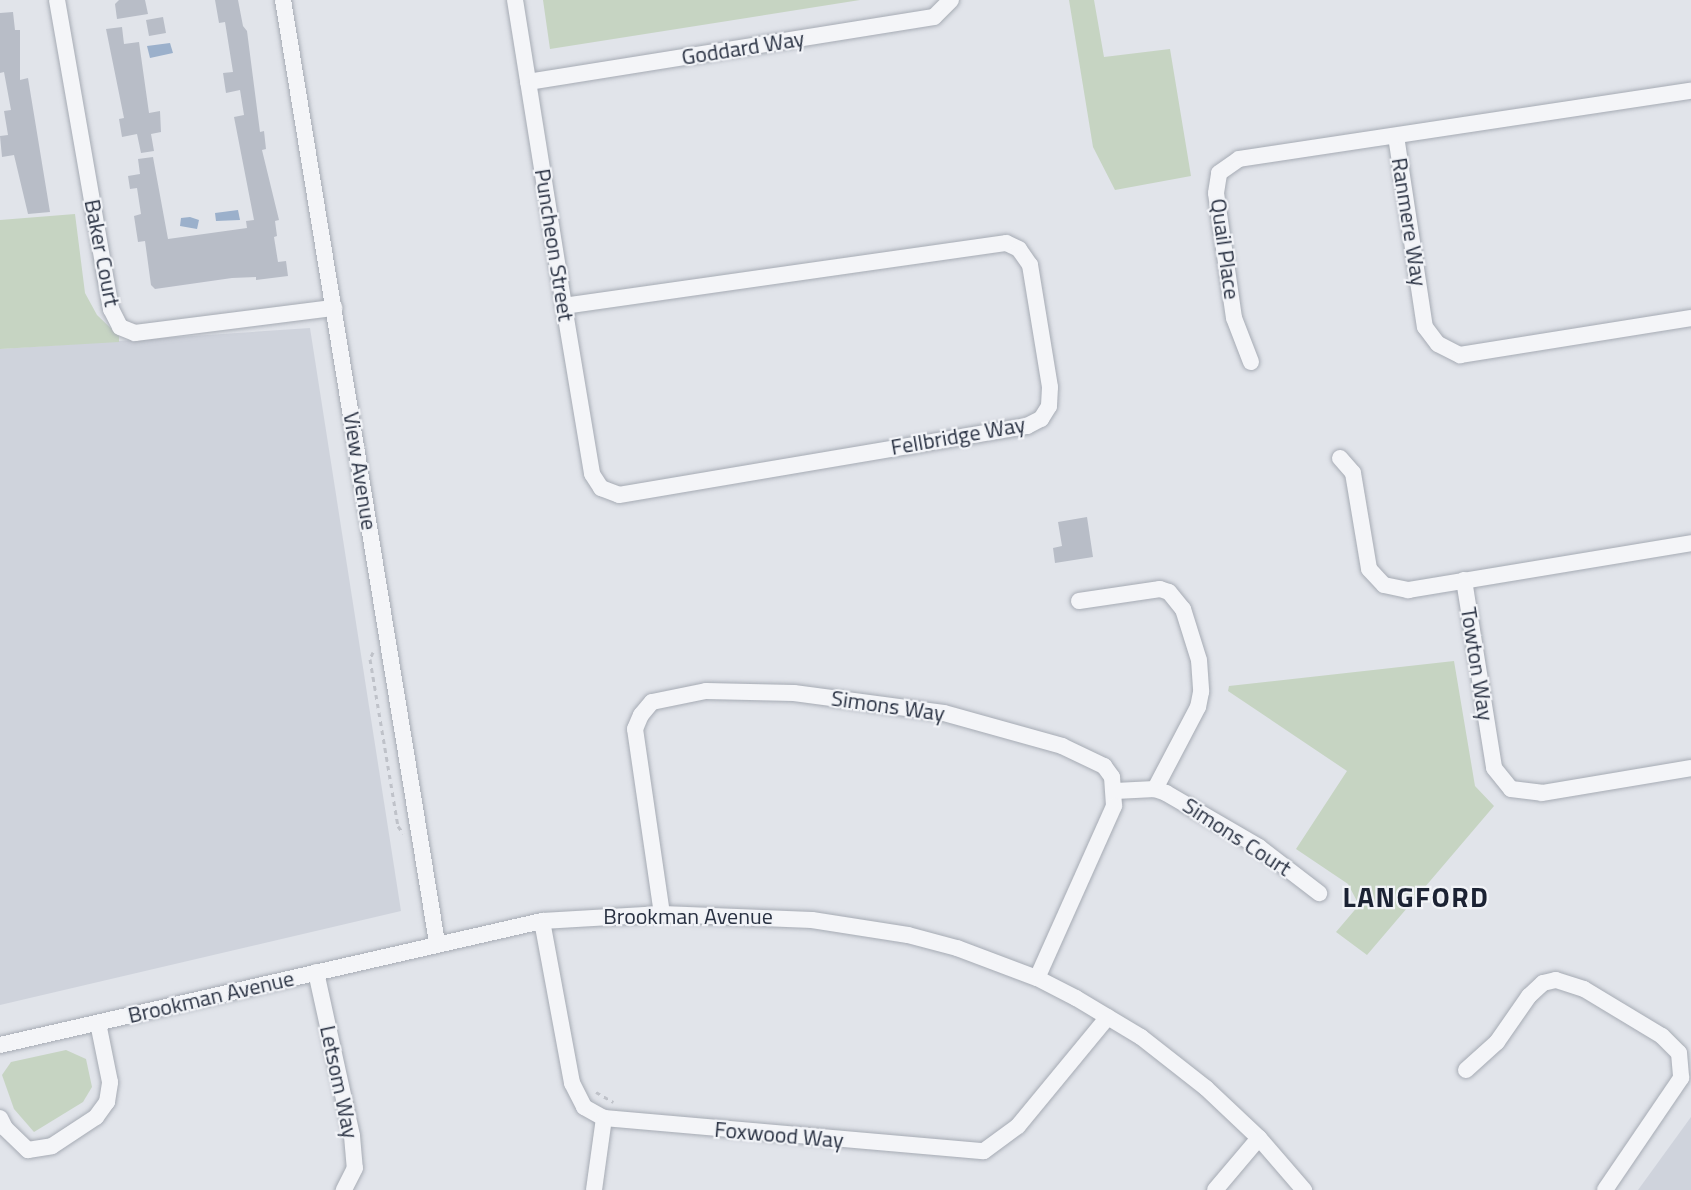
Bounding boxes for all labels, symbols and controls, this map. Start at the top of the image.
street label: Goddard Way [680,25,806,71]
street label: Ranmere Way [1386,156,1432,288]
street label: Puncheon Street [529,167,579,323]
street label: Baker Court [79,197,125,309]
street label: Quail Place [1205,197,1245,301]
street label: View Avenue [338,410,382,532]
street label: Fellbridge Way [889,411,1027,461]
street label: Towton Way [1455,605,1499,723]
street label: Simons Way [830,685,946,727]
street label: Simons Court [1178,792,1296,882]
district label: LANGFORD [1343,880,1489,914]
street label: Brookman Avenue [603,904,773,930]
street label: Brookman Avenue [125,965,297,1029]
street label: Letsom Way [314,1023,364,1141]
street label: Foxwood Way [713,1116,845,1154]

